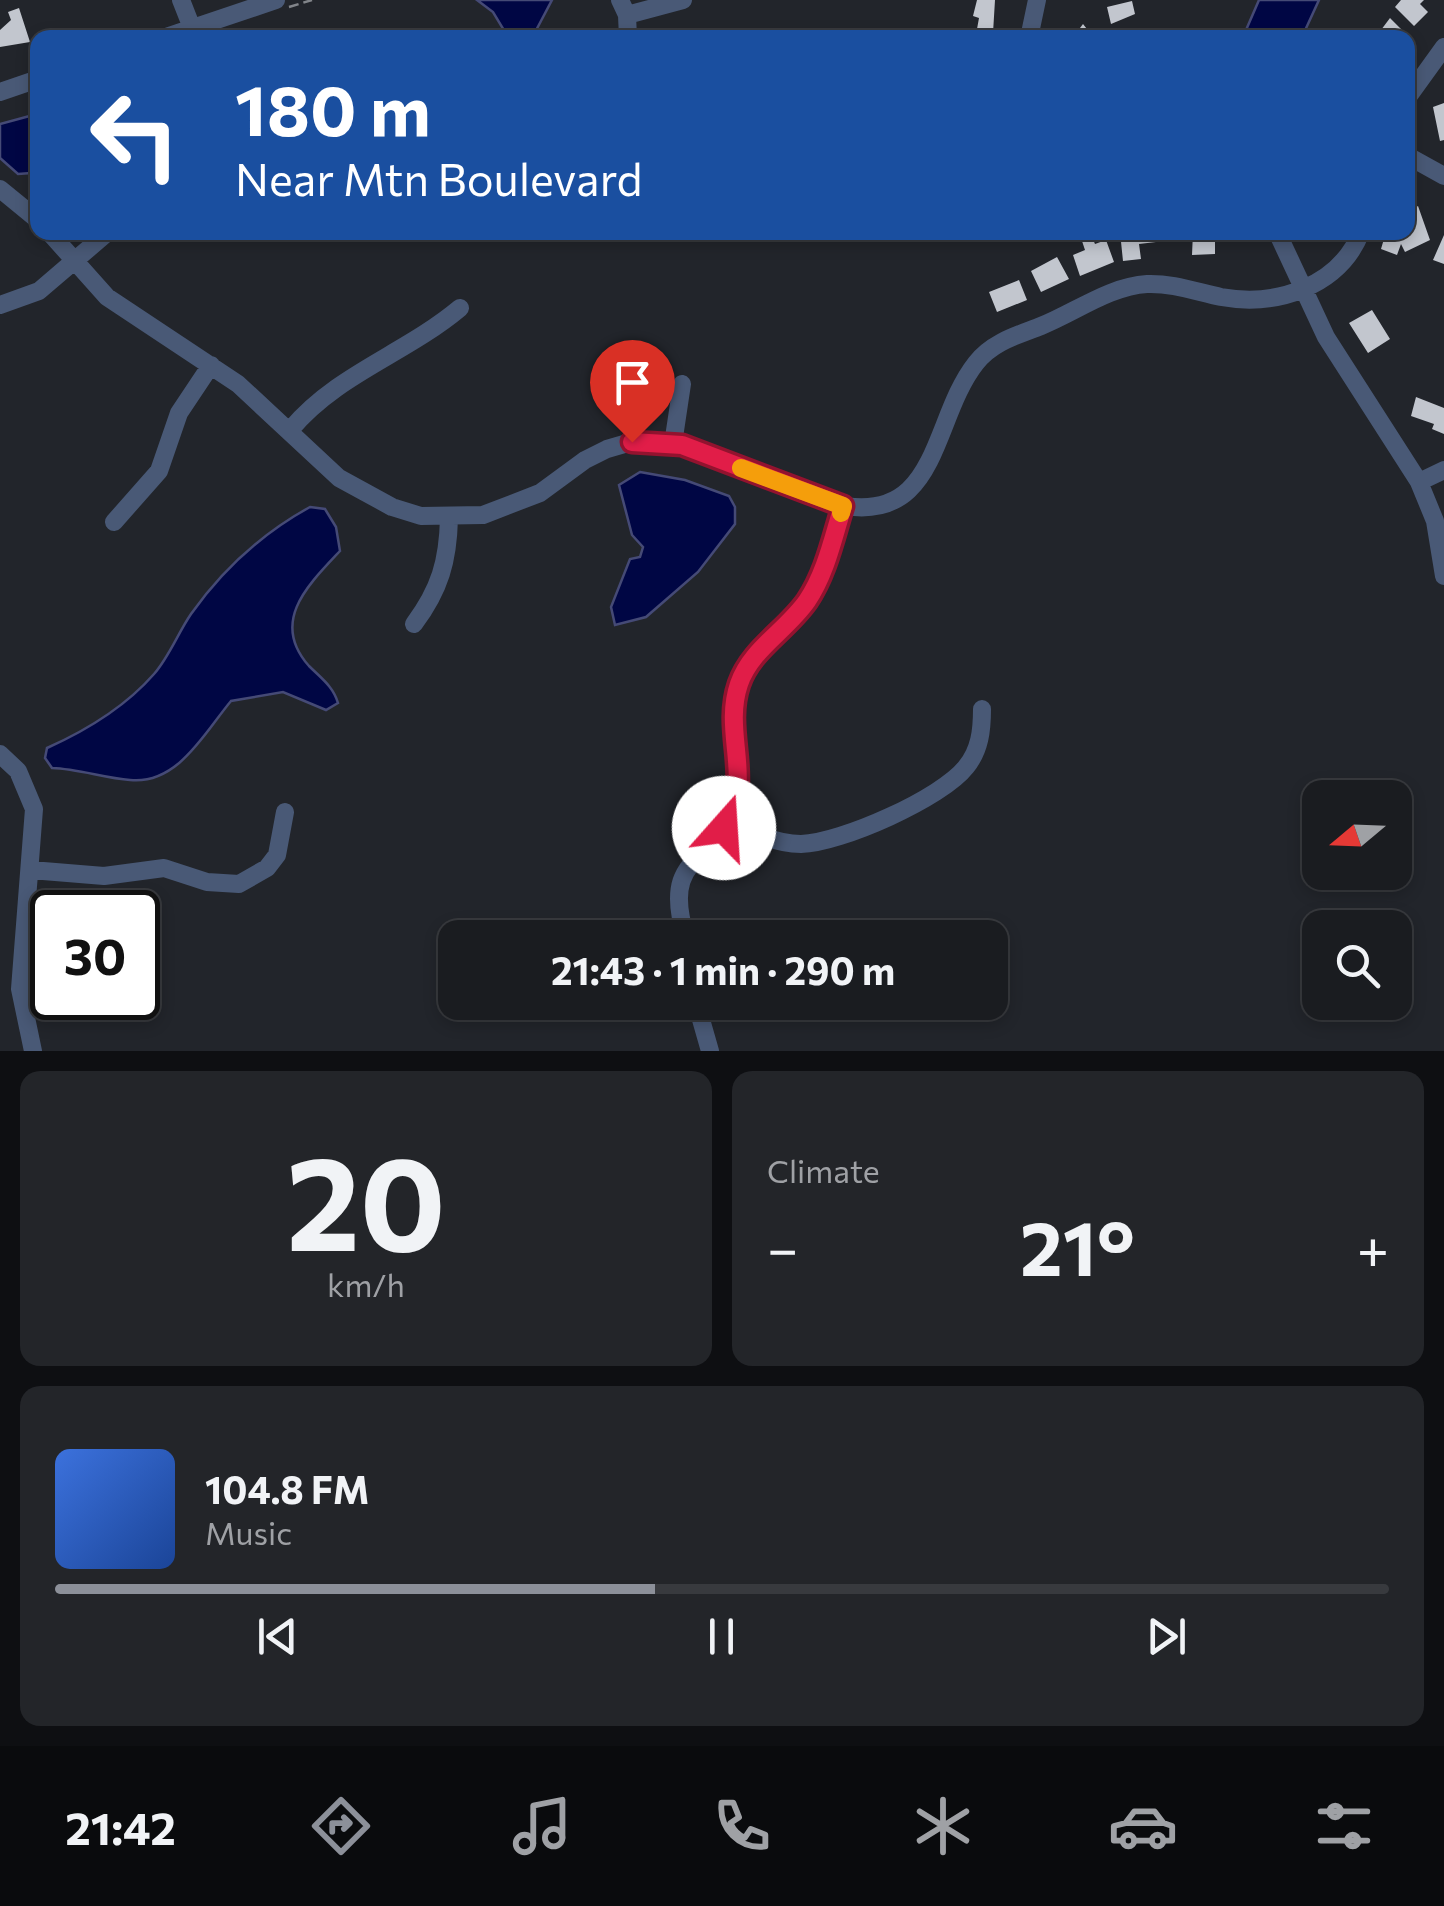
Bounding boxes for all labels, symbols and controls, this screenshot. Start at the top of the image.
text: 180 m [235,65,431,150]
icon: left [70,70,200,200]
text: Near Mtn Boulevard [235,150,643,205]
pin [590,340,675,443]
icon: arrive [605,355,660,410]
position arrow [672,776,776,880]
north arrow [1302,780,1412,890]
map controls [1302,780,1412,1020]
speed limit sign: 30 [30,890,160,1020]
button: search [1302,910,1412,1020]
text: 21:43 · 1 min · 290 m [551,946,895,993]
text: 20 [286,1119,446,1278]
text: Climate [767,1150,880,1190]
text: 21° [1020,1200,1135,1291]
text: − [767,1213,798,1280]
text: + [1357,1213,1389,1280]
text: km/h [327,1264,405,1304]
text: 104.8 FM [205,1465,369,1512]
text: Music [205,1512,292,1552]
icon: previous [250,1609,305,1664]
icon: pause [694,1609,749,1664]
icon: next [1139,1609,1194,1664]
icon: directions [306,1791,376,1861]
icon: music [507,1791,577,1861]
icon: phone [707,1791,777,1861]
icon: climate [908,1791,978,1861]
icon: car [1108,1791,1178,1861]
icon: filters [1309,1791,1379,1861]
text: 21:42 [65,1799,176,1854]

